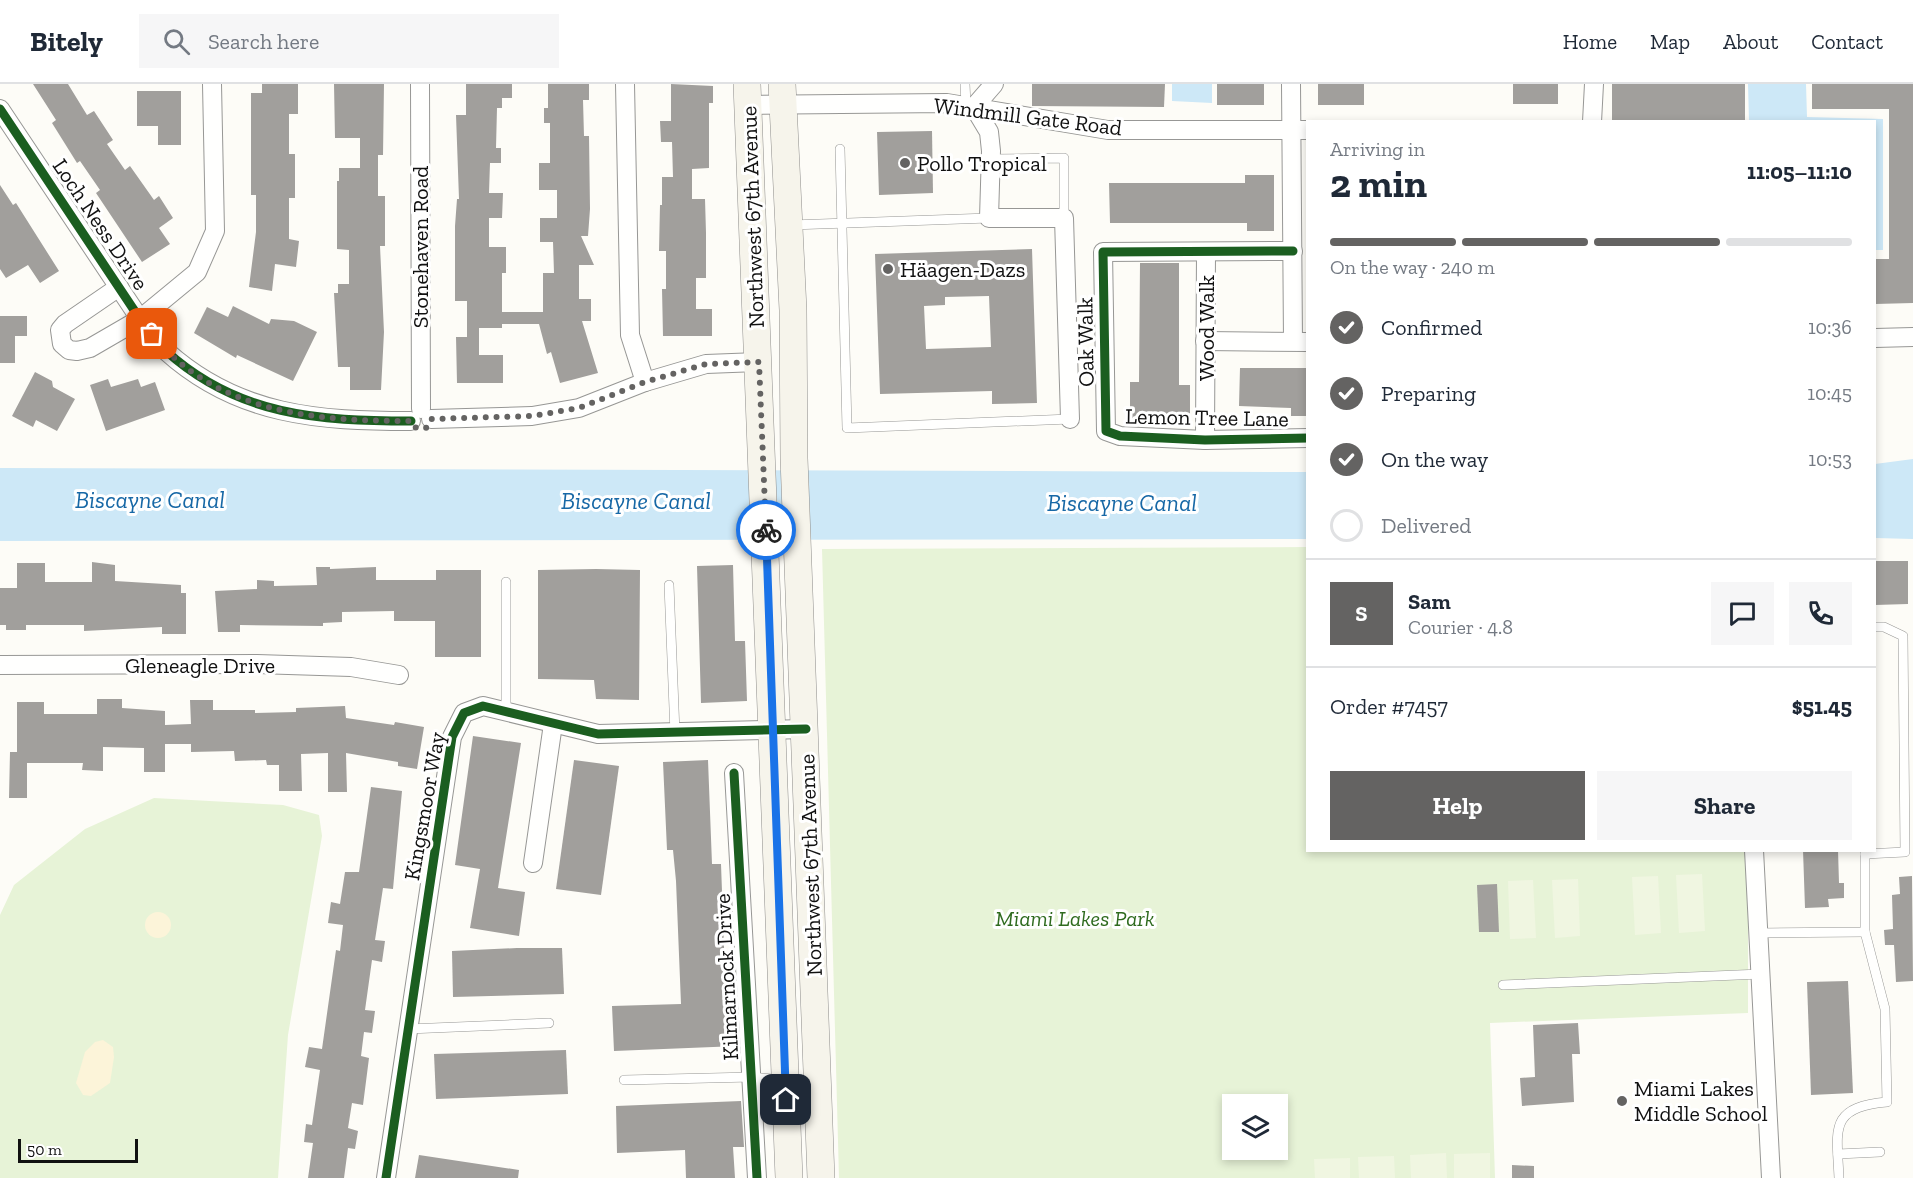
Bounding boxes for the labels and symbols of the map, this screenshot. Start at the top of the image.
street label: Windmill Gate Road [932,92,1124,141]
street label: Northwest 67th Avenue [735,105,770,329]
place label: Pollo Tropical [917,150,1047,177]
street label: Loch Ness Drive [47,153,154,295]
marker: Pollo Tropical [898,156,912,170]
street label: Stonehaven Road [407,166,434,328]
place label: Häagen-Dazs [900,256,1025,283]
marker: Häagen-Dazs [881,262,895,276]
street label: Wood Walk [1193,274,1220,381]
street label: Oak Walk [1071,296,1100,387]
pin [126,308,177,359]
street label: Lemon Tree Lane [1125,403,1289,432]
water label: Biscayne Canal [75,485,225,514]
water label: Biscayne Canal [561,486,711,515]
water label: Biscayne Canal [1047,488,1197,517]
courier [736,500,796,560]
street label: Gleneagle Drive [125,652,275,679]
street label: Kingsmoor Way [398,729,451,882]
street label: Northwest 67th Avenue [793,753,828,977]
street label: Kilmarnock Drive [709,893,744,1061]
park label: Miami Lakes Park [995,905,1155,932]
pin [760,1074,811,1125]
place label: Miami Lakes Middle School [1634,1075,1768,1127]
marker: Miami Lakes Middle School [1615,1094,1629,1108]
scale bar [18,1136,138,1164]

